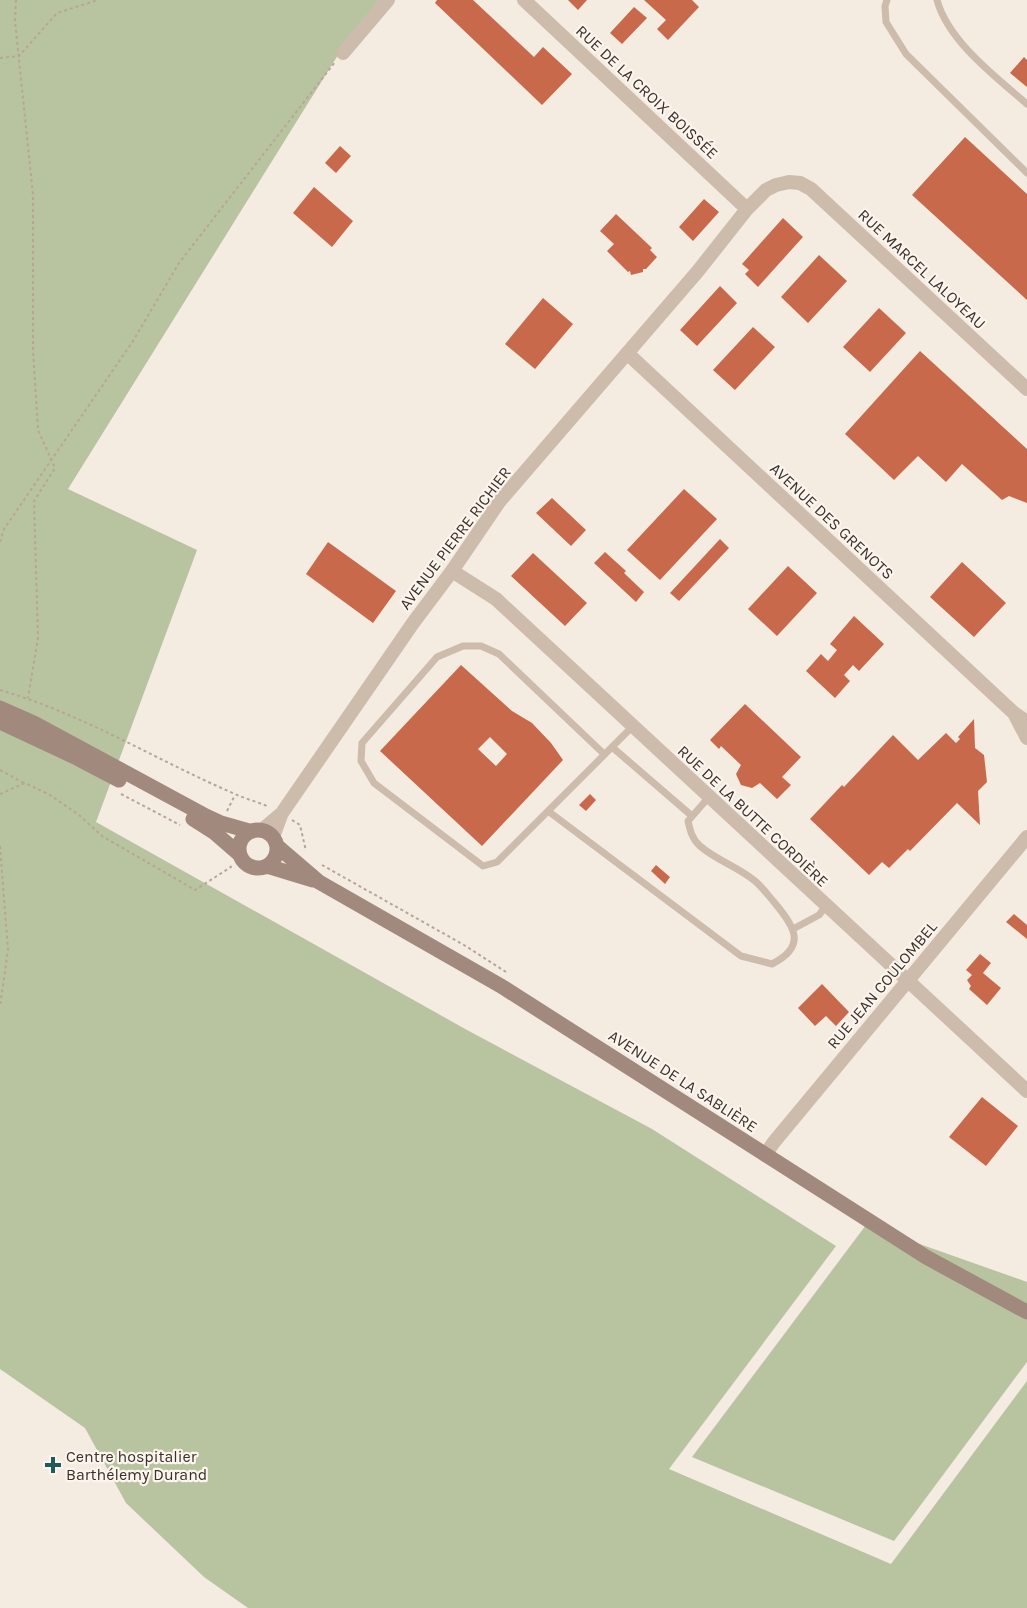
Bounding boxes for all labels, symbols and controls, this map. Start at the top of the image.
street label: RUE DE LA CROIX BOISSÉE [572,21,722,163]
street label: RUE MARCEL LALOYEAU [854,205,990,333]
street label: AVENUE DES GRENOTS [766,459,898,583]
street label: AVENUE PIERRE RICHIER [395,463,515,613]
street label: RUE DE LA BUTTE CORDIÈRE [674,741,832,891]
street label: RUE JEAN COULOMBEL [823,917,941,1053]
street label: AVENUE DE LA SABLIÈRE [605,1026,761,1136]
place label: Centre hospitalier Barthélemy Durand [66,1447,207,1484]
marker: Centre hospitalier Barthélemy Durand [44,1456,62,1474]

